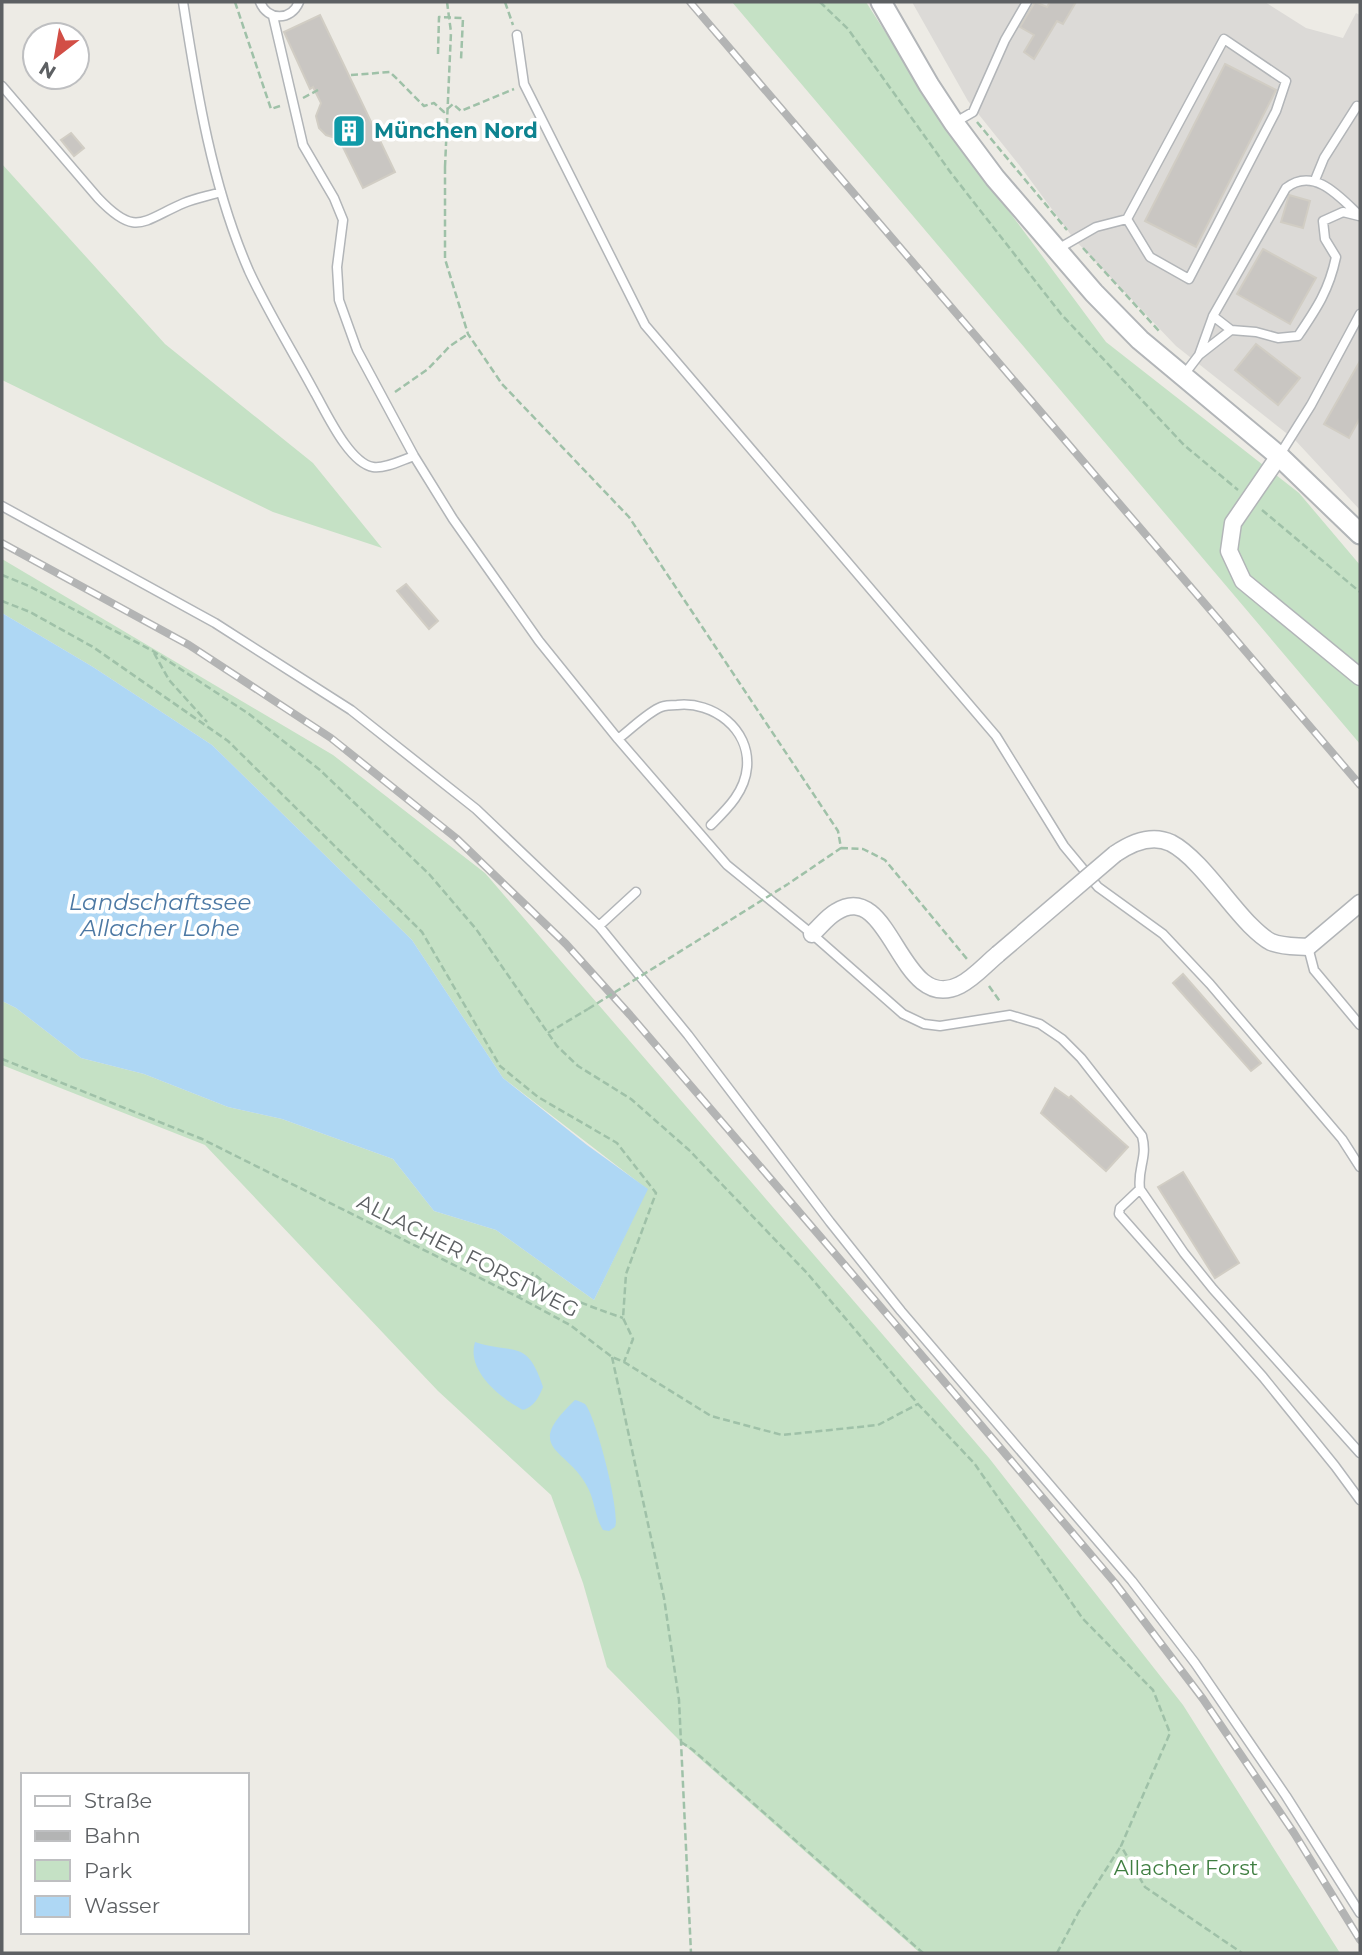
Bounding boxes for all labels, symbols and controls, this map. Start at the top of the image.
north arrow [21,21,91,91]
text: N [35,56,60,84]
building icon: München Nord [330,112,368,150]
place label: München Nord [374,118,538,143]
water label: Landschaftssee Allacher Lohe [69,888,251,942]
street label: ALLACHER FORSTWEG [353,1189,583,1322]
legend [21,1773,248,1934]
text: Straße [84,1788,152,1813]
text: Bahn [84,1823,141,1848]
park label: Allacher Forst [1114,1855,1258,1880]
text: Park [84,1858,132,1883]
text: Wasser [84,1893,160,1918]

